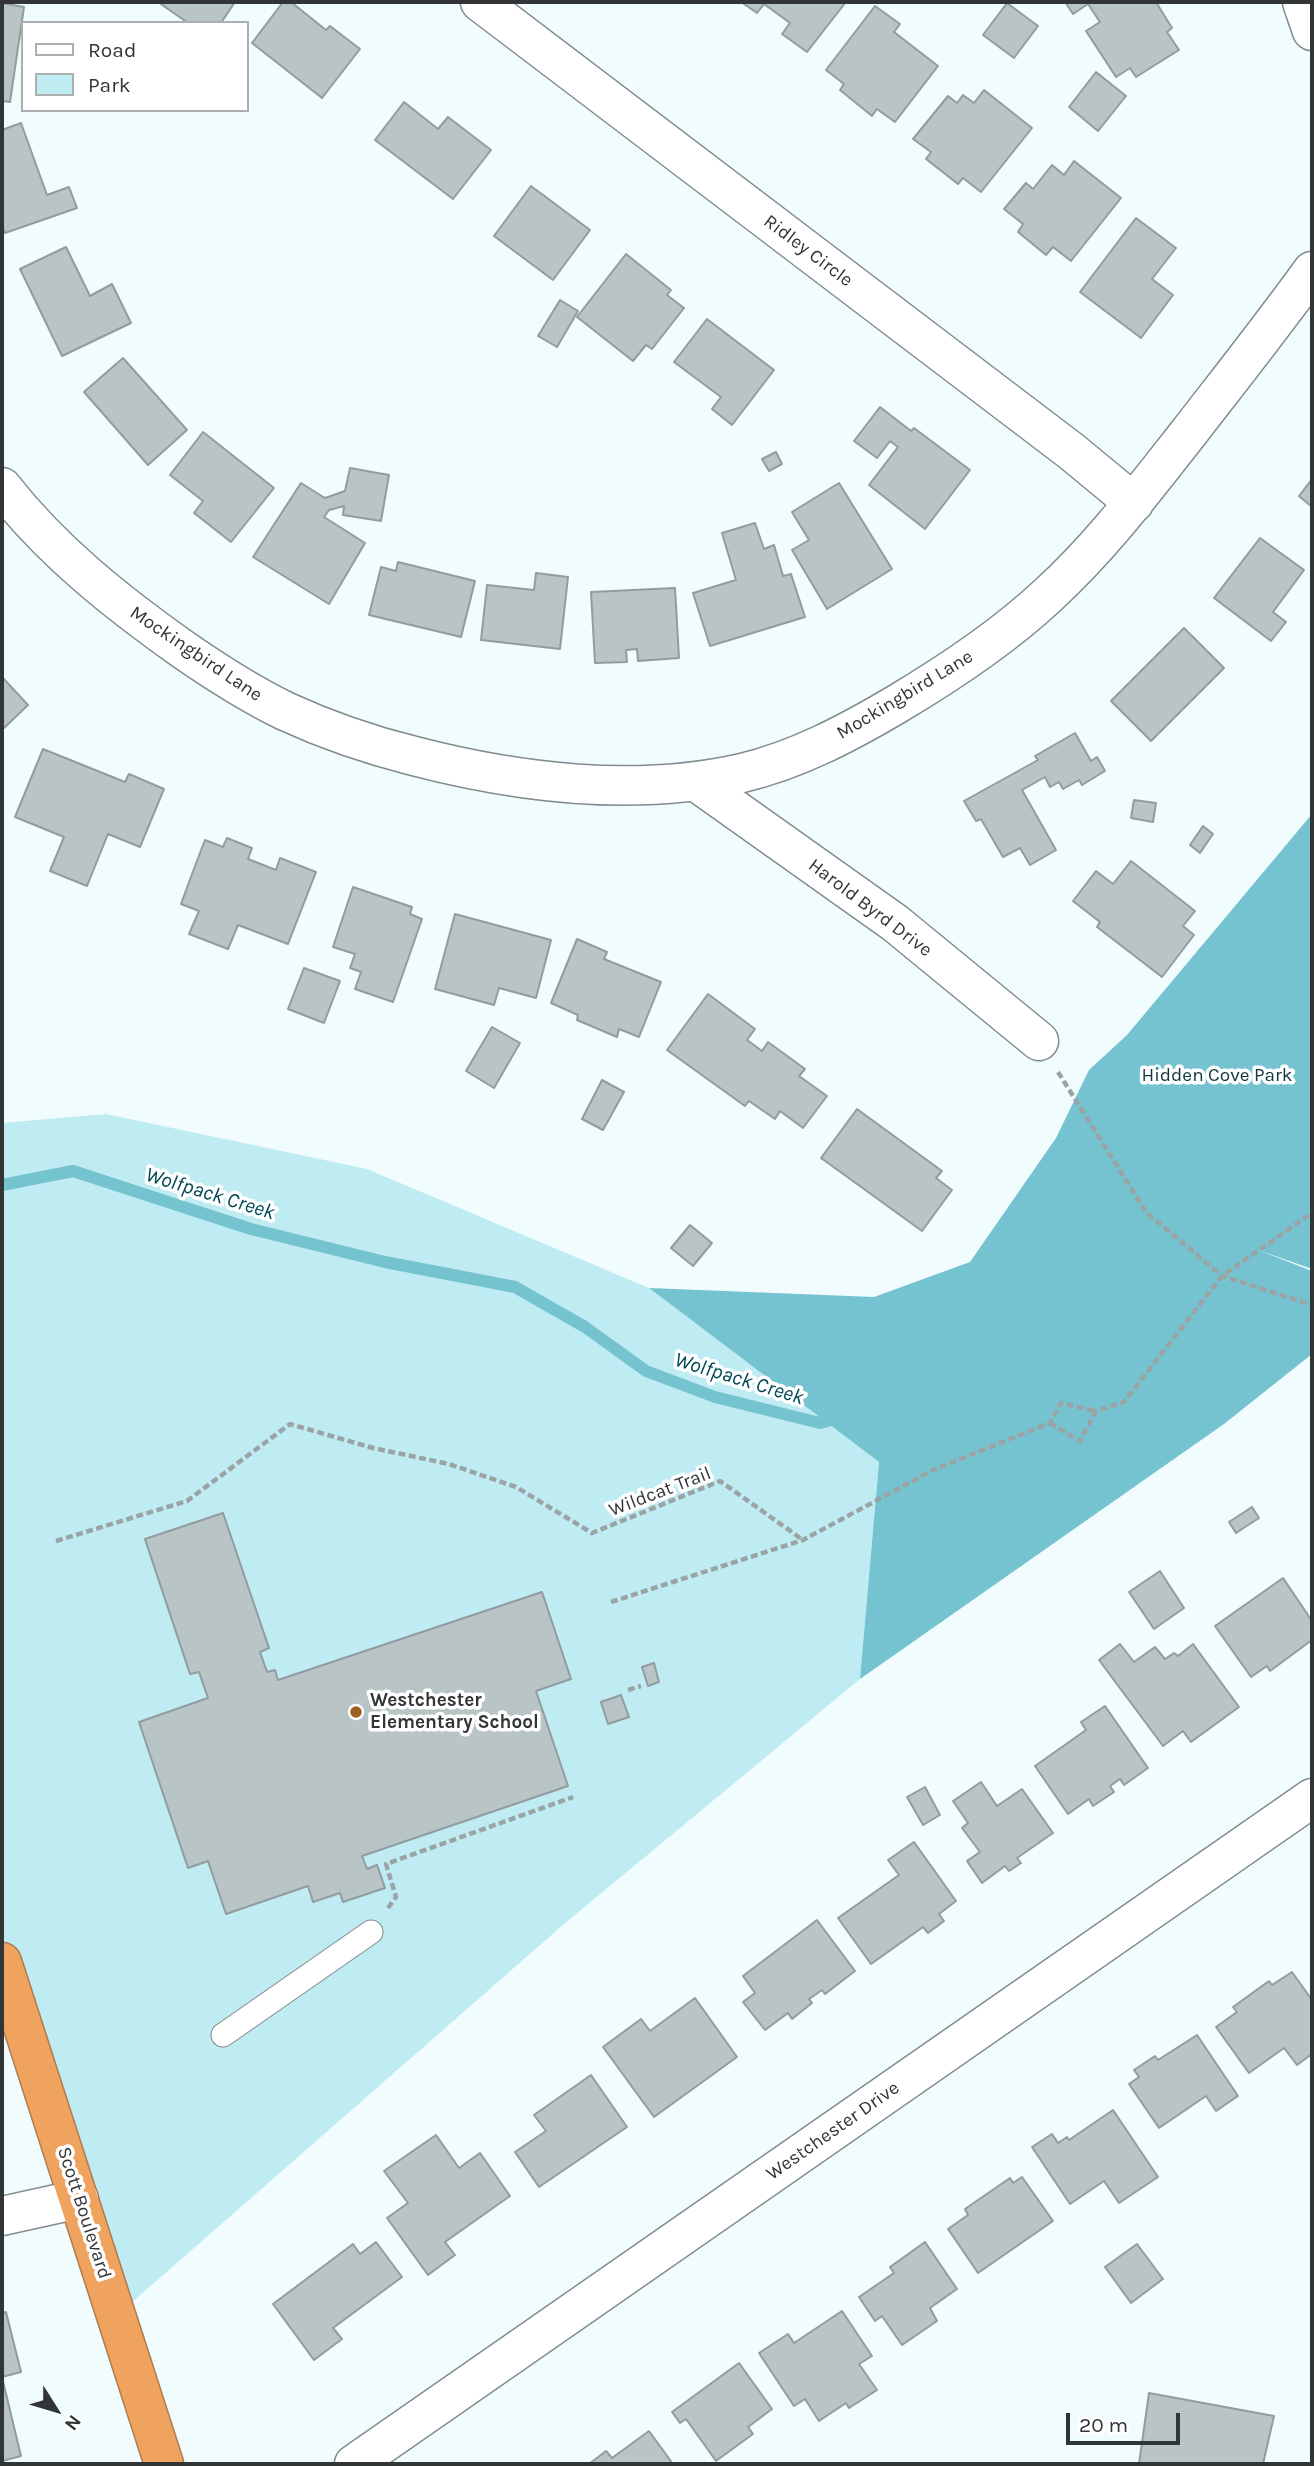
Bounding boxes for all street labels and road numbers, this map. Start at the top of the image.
street label: Ridley Circle [759,210,857,292]
street label: Mockingbird Lane [125,601,267,707]
street label: Mockingbird Lane [833,645,977,745]
street label: Harold Byrd Drive [804,854,936,962]
street label: Wildcat Trail [606,1462,714,1522]
street label: Westchester Drive [762,2077,904,2185]
street label: Scott Boulevard [52,2144,116,2282]

